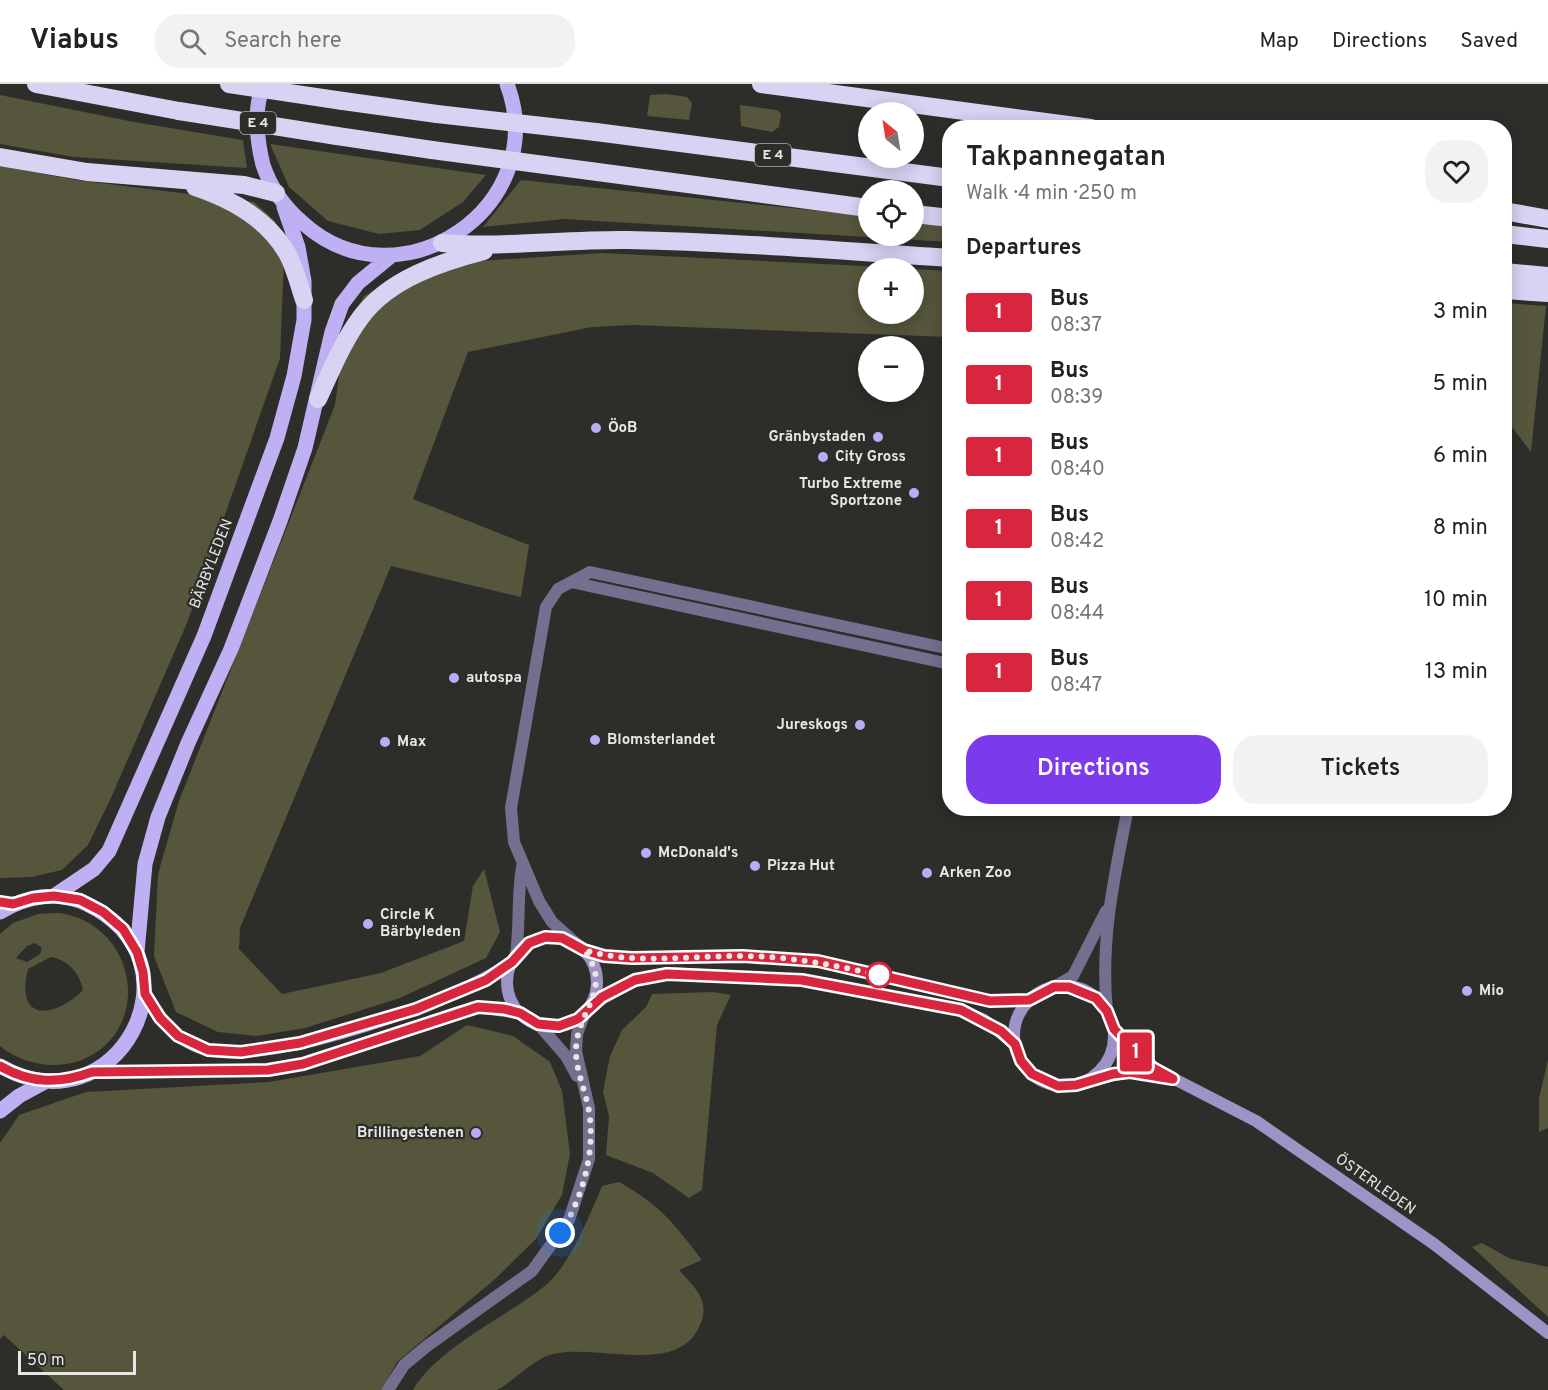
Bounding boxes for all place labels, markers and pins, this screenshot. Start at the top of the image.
place label: ÖoB [608,417,637,438]
marker: ÖoB [589,421,603,435]
place label: Gränbystaden [768,428,866,447]
marker: Gränbystaden [871,430,885,444]
place label: City Gross [835,448,906,467]
marker: City Gross [816,450,830,464]
place label: Turbo Extreme Sportzone [799,475,902,511]
marker: Turbo Extreme Sportzone [907,486,921,500]
place label: autospa [466,669,522,688]
marker: autospa [447,671,461,685]
place label: Jureskogs [777,716,848,735]
marker: Jureskogs [853,718,867,732]
place label: Blomsterlandet [607,731,715,750]
place label: Max [397,733,427,752]
marker: Blomsterlandet [588,733,602,747]
marker: Max [378,735,392,749]
place label: McDonald's [658,844,738,863]
marker: McDonald's [639,846,653,860]
place label: Pizza Hut [767,857,835,876]
marker: Pizza Hut [748,859,762,873]
place label: Arken Zoo [939,864,1011,883]
marker: Arken Zoo [920,866,934,880]
place label: Circle K Bärbyleden [380,906,461,942]
marker: Circle K Bärbyleden [361,917,375,931]
unlabelled marker [866,962,892,988]
place label: Mio [1479,982,1504,1001]
marker: Mio [1460,984,1474,998]
place label: Brillingestenen [357,1124,464,1143]
marker: Brillingestenen [469,1126,483,1140]

